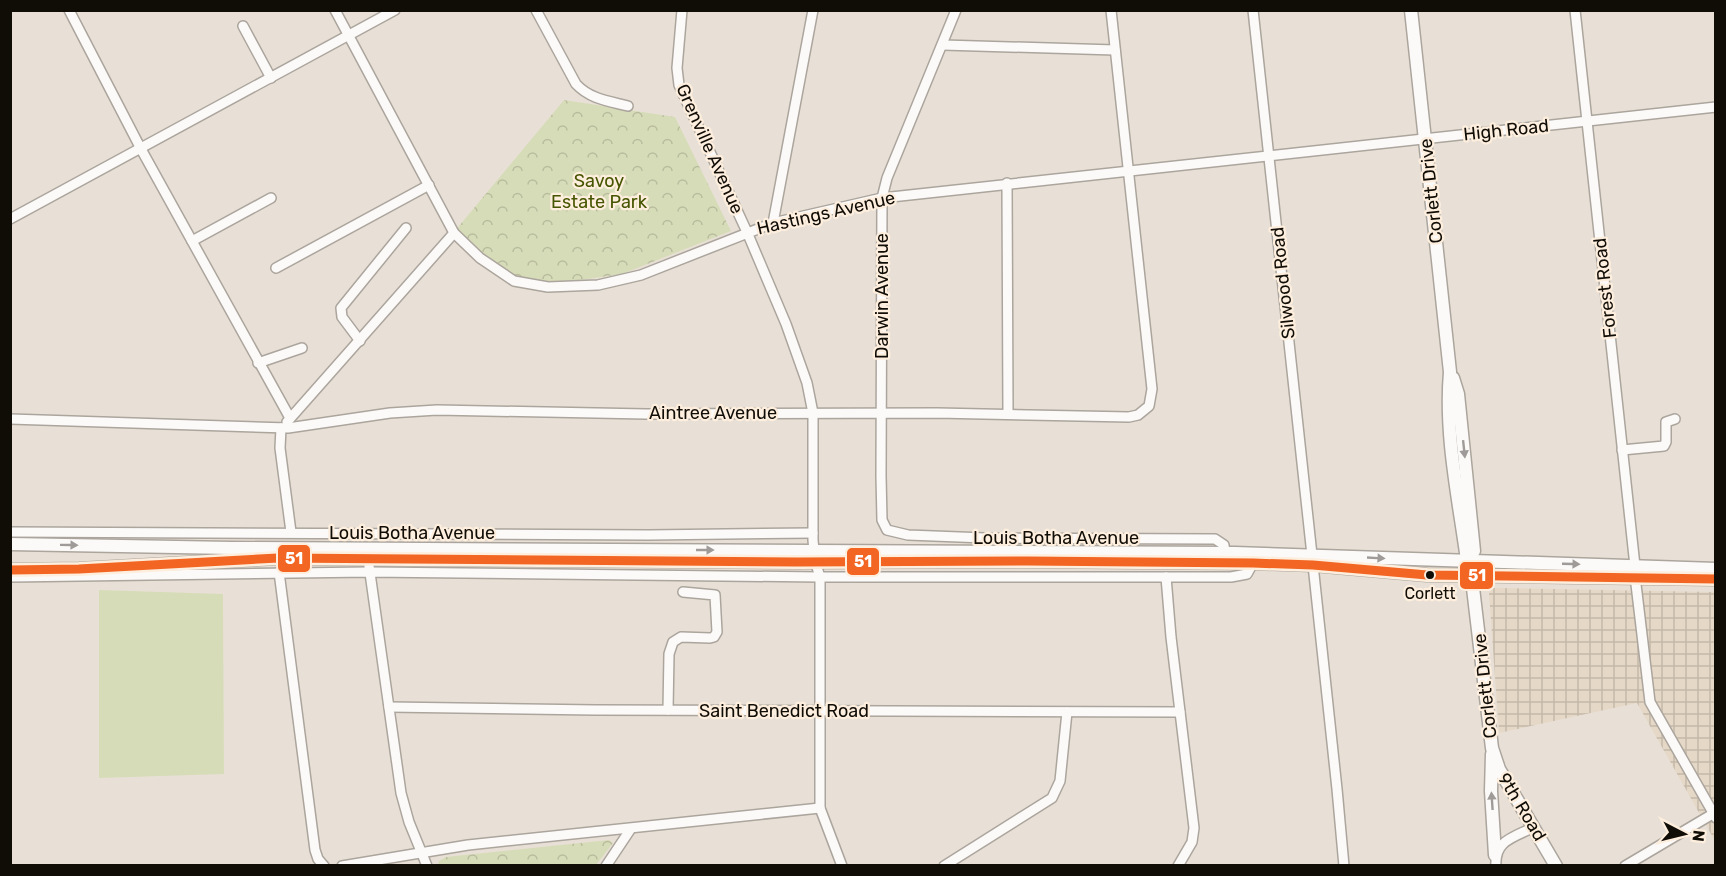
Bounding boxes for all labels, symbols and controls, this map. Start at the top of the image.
street label: Grenville Avenue [672,81,748,217]
street label: High Road [1462,115,1550,145]
street label: Corlett Drive [1415,137,1447,245]
park label: Savoy Estate Park [551,170,648,213]
street label: Hastings Avenue [755,186,897,240]
street label: Silwood Road [1266,226,1300,340]
street label: Darwin Avenue [871,233,893,359]
street label: Forest Road [1589,237,1621,339]
street label: Aintree Avenue [649,402,777,424]
one-way arrow [1459,440,1469,459]
street label: Louis Botha Avenue [329,522,495,544]
street label: Louis Botha Avenue [973,527,1139,549]
one-way arrow [59,540,78,549]
line badge: 51 [277,544,311,573]
one-way arrow [695,545,714,555]
line badge: 51 [846,547,880,576]
text: 51 [285,549,303,568]
text: 51 [854,552,872,571]
one-way arrow [1367,554,1386,563]
one-way arrow [1562,559,1581,569]
line badge: 51 [1459,561,1494,590]
text: 51 [1468,566,1486,585]
marker: Corlett [1424,569,1436,581]
place label: Corlett [1404,584,1456,603]
street label: Corlett Drive [1469,632,1501,740]
street label: Saint Benedict Road [699,700,869,722]
street label: 9th Road [1493,769,1551,845]
one-way arrow [1487,792,1496,811]
north arrow [1654,804,1714,864]
text: N [1688,829,1709,843]

